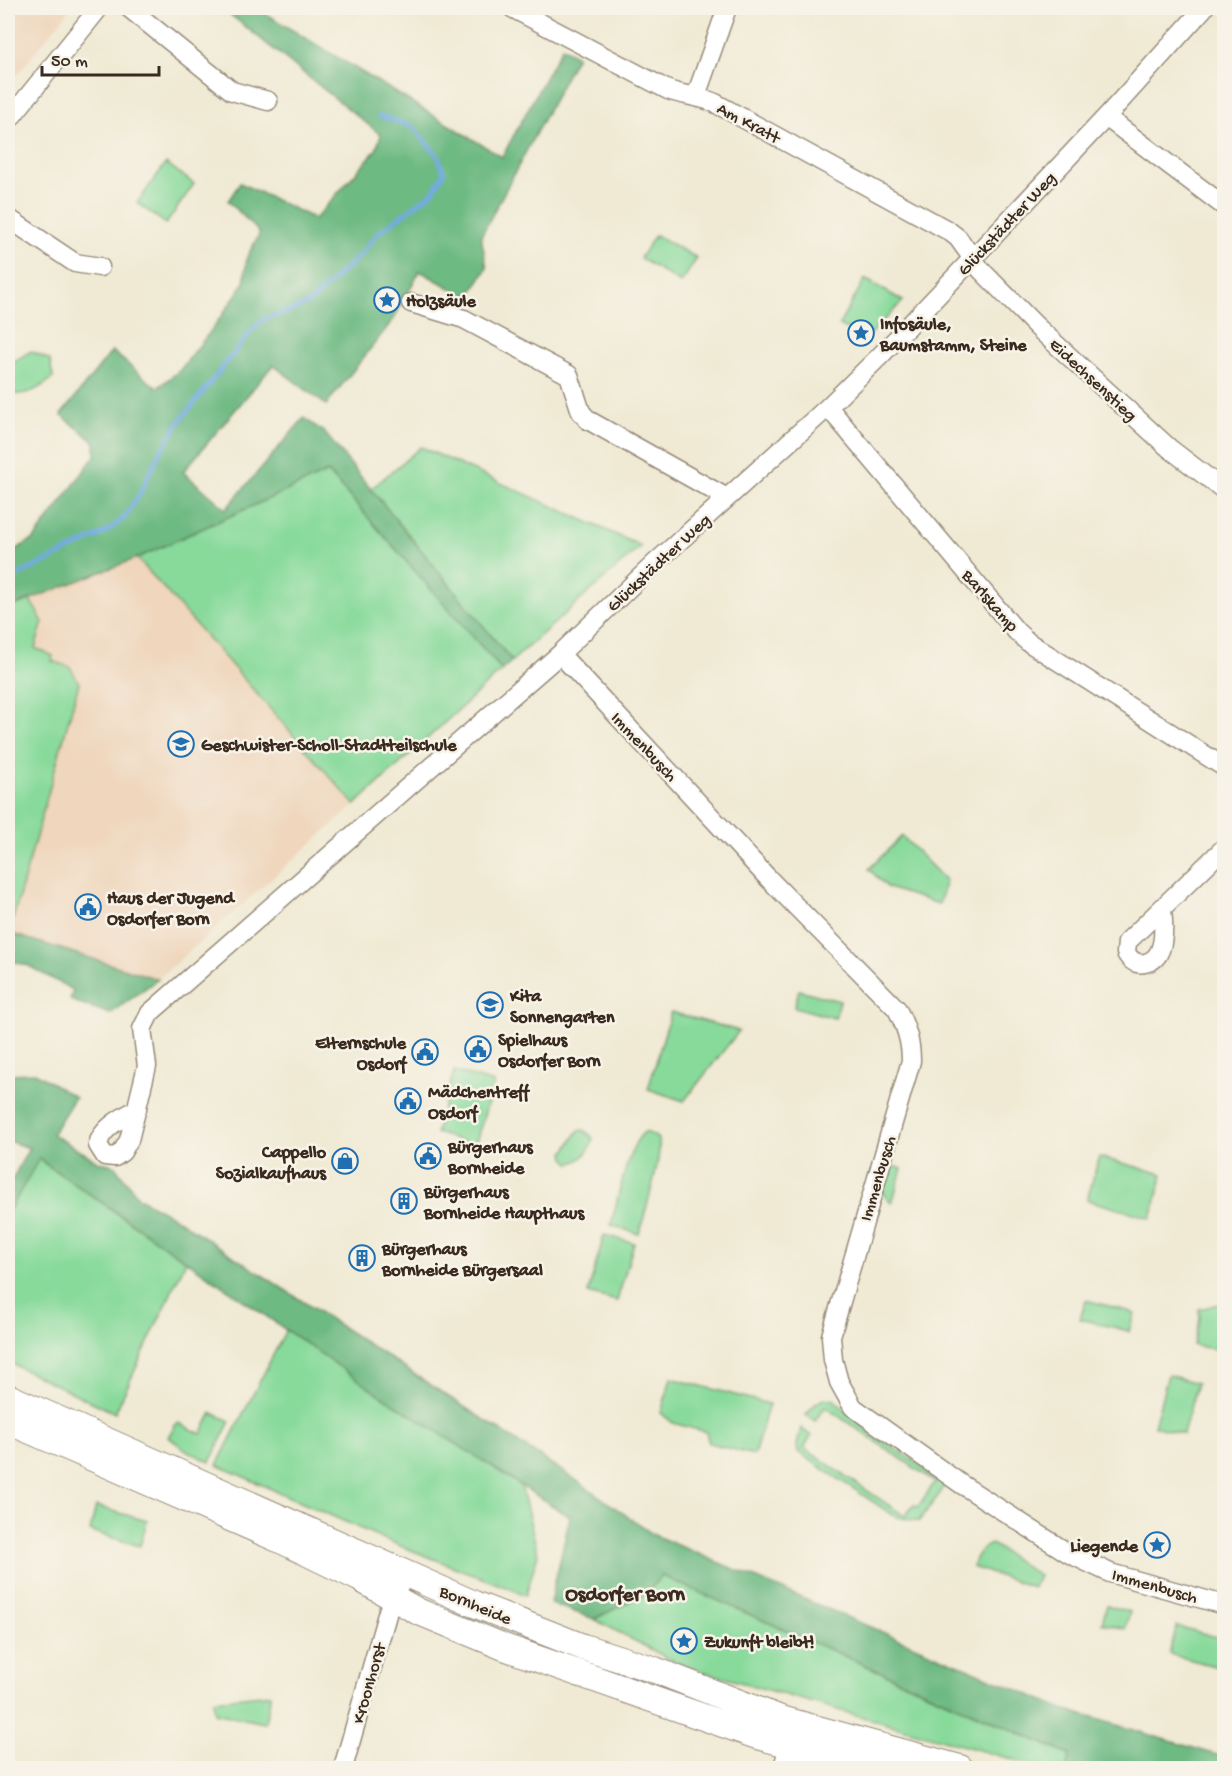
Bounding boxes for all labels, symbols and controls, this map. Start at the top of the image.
scale bar [42,39,159,77]
text: 50 m [51,52,88,73]
street label: Am Kratt [713,99,785,150]
street label: Glückstädter Weg [954,168,1061,281]
place icon: Holzsäule [372,285,402,315]
place label: Holzsäule [406,292,477,313]
place label: Infosäule, Baumstamm, Steine [879,315,1027,357]
place icon: Infosäule, Baumstamm, Steine [846,318,876,348]
street label: Eidechsenstieg [1044,335,1141,427]
street label: Glückstädter Weg [603,510,716,617]
street label: Barlskamp [956,565,1022,637]
street label: Immenbusch [605,708,681,787]
school or university icon: Geschwister-Scholl-Stadtteilschule [166,729,196,759]
place label: Geschwister-Scholl-Stadtteilschule [201,736,457,757]
place label: Haus der Jugend Osdorfer Born [107,889,236,931]
public building icon: Haus der Jugend Osdorfer Born [73,892,103,922]
place label: Kita Sonnengarten [509,987,615,1029]
school or university icon: Kita Sonnengarten [475,990,505,1020]
place label: Spielhaus Osdorfer Born [498,1031,601,1073]
place label: Elternschule Osdorf [315,1034,407,1076]
public building icon: Spielhaus Osdorfer Born [463,1034,493,1064]
public building icon: Elternschule Osdorf [410,1037,440,1067]
place label: Mädchentreff Osdorf [428,1083,530,1125]
public building icon: Mädchentreff Osdorf [393,1086,423,1116]
street label: Immenbusch [856,1133,902,1224]
place label: Bürgerhaus Bornheide [447,1138,534,1180]
public building icon: Bürgerhaus Bornheide [413,1141,443,1171]
place label: Cappello Sozialkaufhaus [216,1143,327,1185]
shop icon: Cappello Sozialkaufhaus [330,1146,360,1176]
place label: Bürgerhaus Bornheide Haupthaus [423,1183,585,1225]
building icon: Bürgerhaus Bornheide Haupthaus [389,1186,419,1216]
place label: Bürgerhaus Bornheide Bürgersaal [381,1240,543,1282]
building icon: Bürgerhaus Bornheide Bürgersaal [347,1243,377,1273]
place icon: Liegende [1142,1530,1172,1560]
place label: Liegende [1070,1537,1139,1558]
street label: Immenbusch [1109,1565,1200,1610]
street label: Bornheide [435,1581,515,1631]
district label: Osdorfer Born [565,1584,686,1609]
place icon: Zukunft bleibt! [669,1626,699,1656]
place label: Zukunft bleibt! [704,1633,814,1654]
street label: Kroonhorst [349,1639,392,1726]

